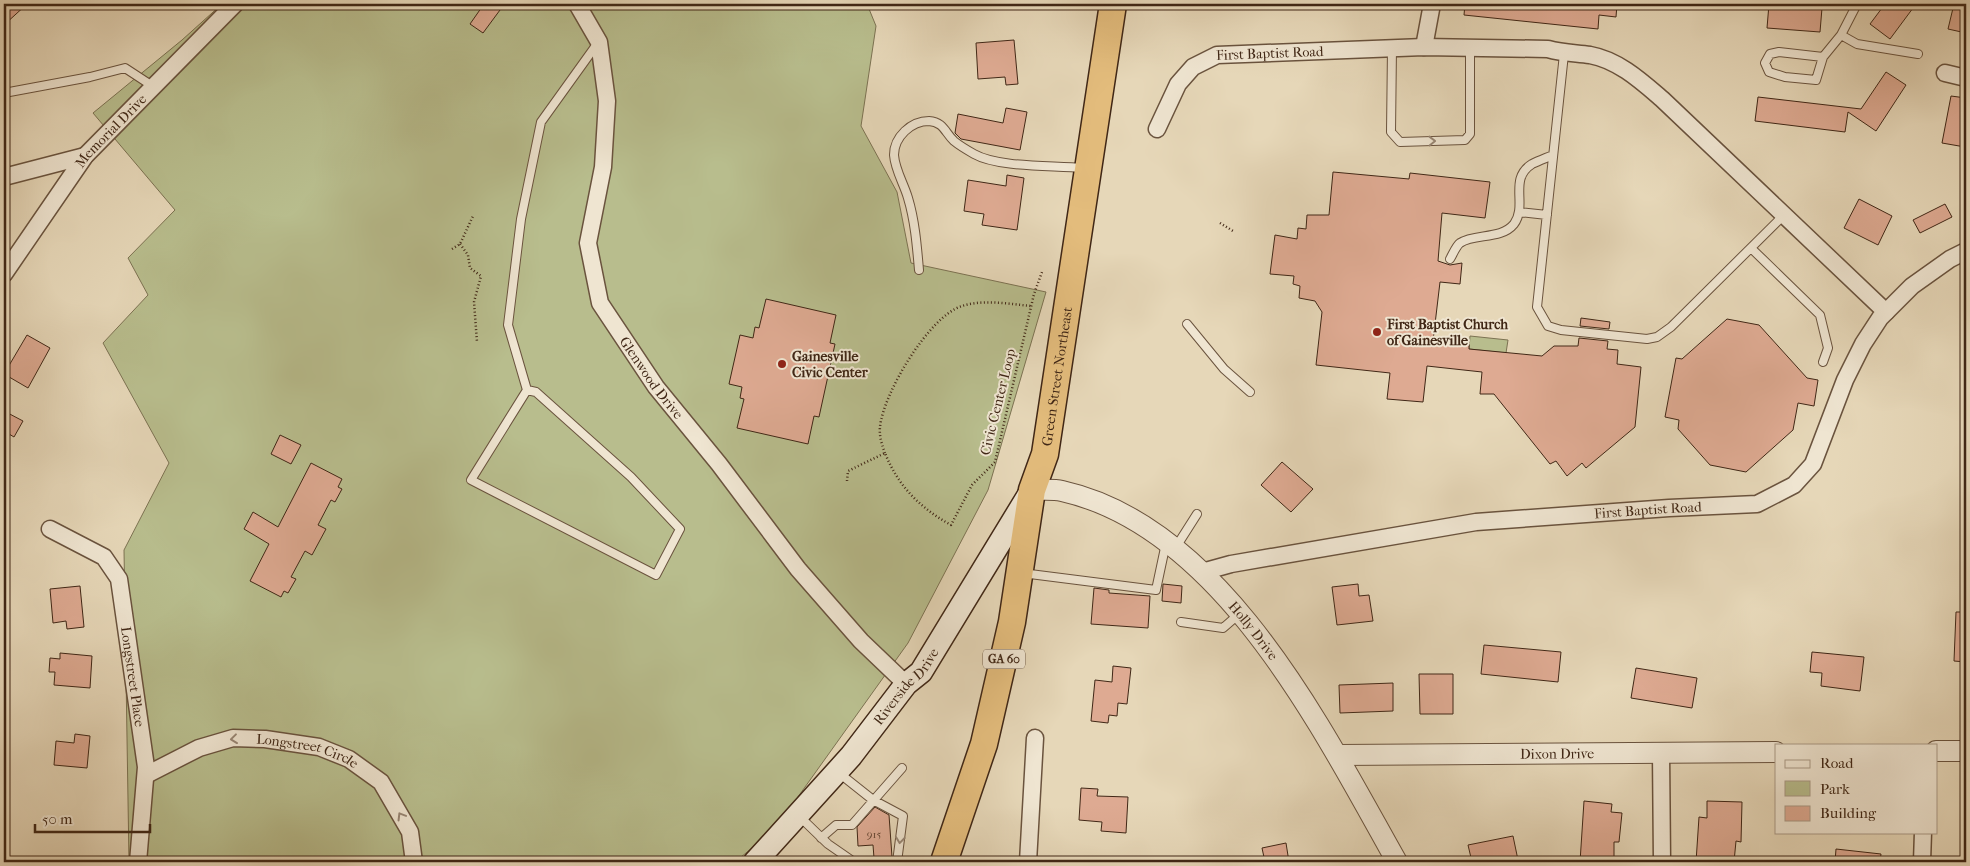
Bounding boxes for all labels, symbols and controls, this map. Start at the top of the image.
street label: First Baptist Road [1216,42,1324,64]
street label: Memorial Drive [71,90,150,171]
one-way arrow [1429,136,1437,146]
street label: Green Street Northeast [1038,306,1076,447]
place label: First Baptist Church of Gainesville [1386,316,1509,349]
marker: First Baptist Church of Gainesville [1371,326,1383,338]
street label: Glenwood Drive [616,333,687,422]
street label: Civic Center Loop [977,347,1020,457]
place label: Gainesville Civic Center [792,348,869,381]
marker: Gainesville Civic Center [776,358,788,370]
street label: First Baptist Road [1594,498,1702,522]
street label: Holly Drive [1225,598,1282,663]
street label: Longstreet Place [117,625,149,728]
street label: Riverside Drive [870,645,942,728]
road number: GA 60 [983,650,1025,669]
street label: Longstreet Circle [256,730,362,772]
one-way arrow [229,733,237,744]
legend [1775,744,1938,834]
street label: Dixon Drive [1520,745,1594,762]
text: Road [1820,754,1854,772]
text: Park [1820,780,1850,798]
scale bar [35,801,150,833]
text: Building [1820,804,1877,822]
text: 50 m [42,810,73,828]
one-way arrow [398,813,408,822]
house number: 915 [867,828,881,841]
one-way arrow [895,835,905,844]

